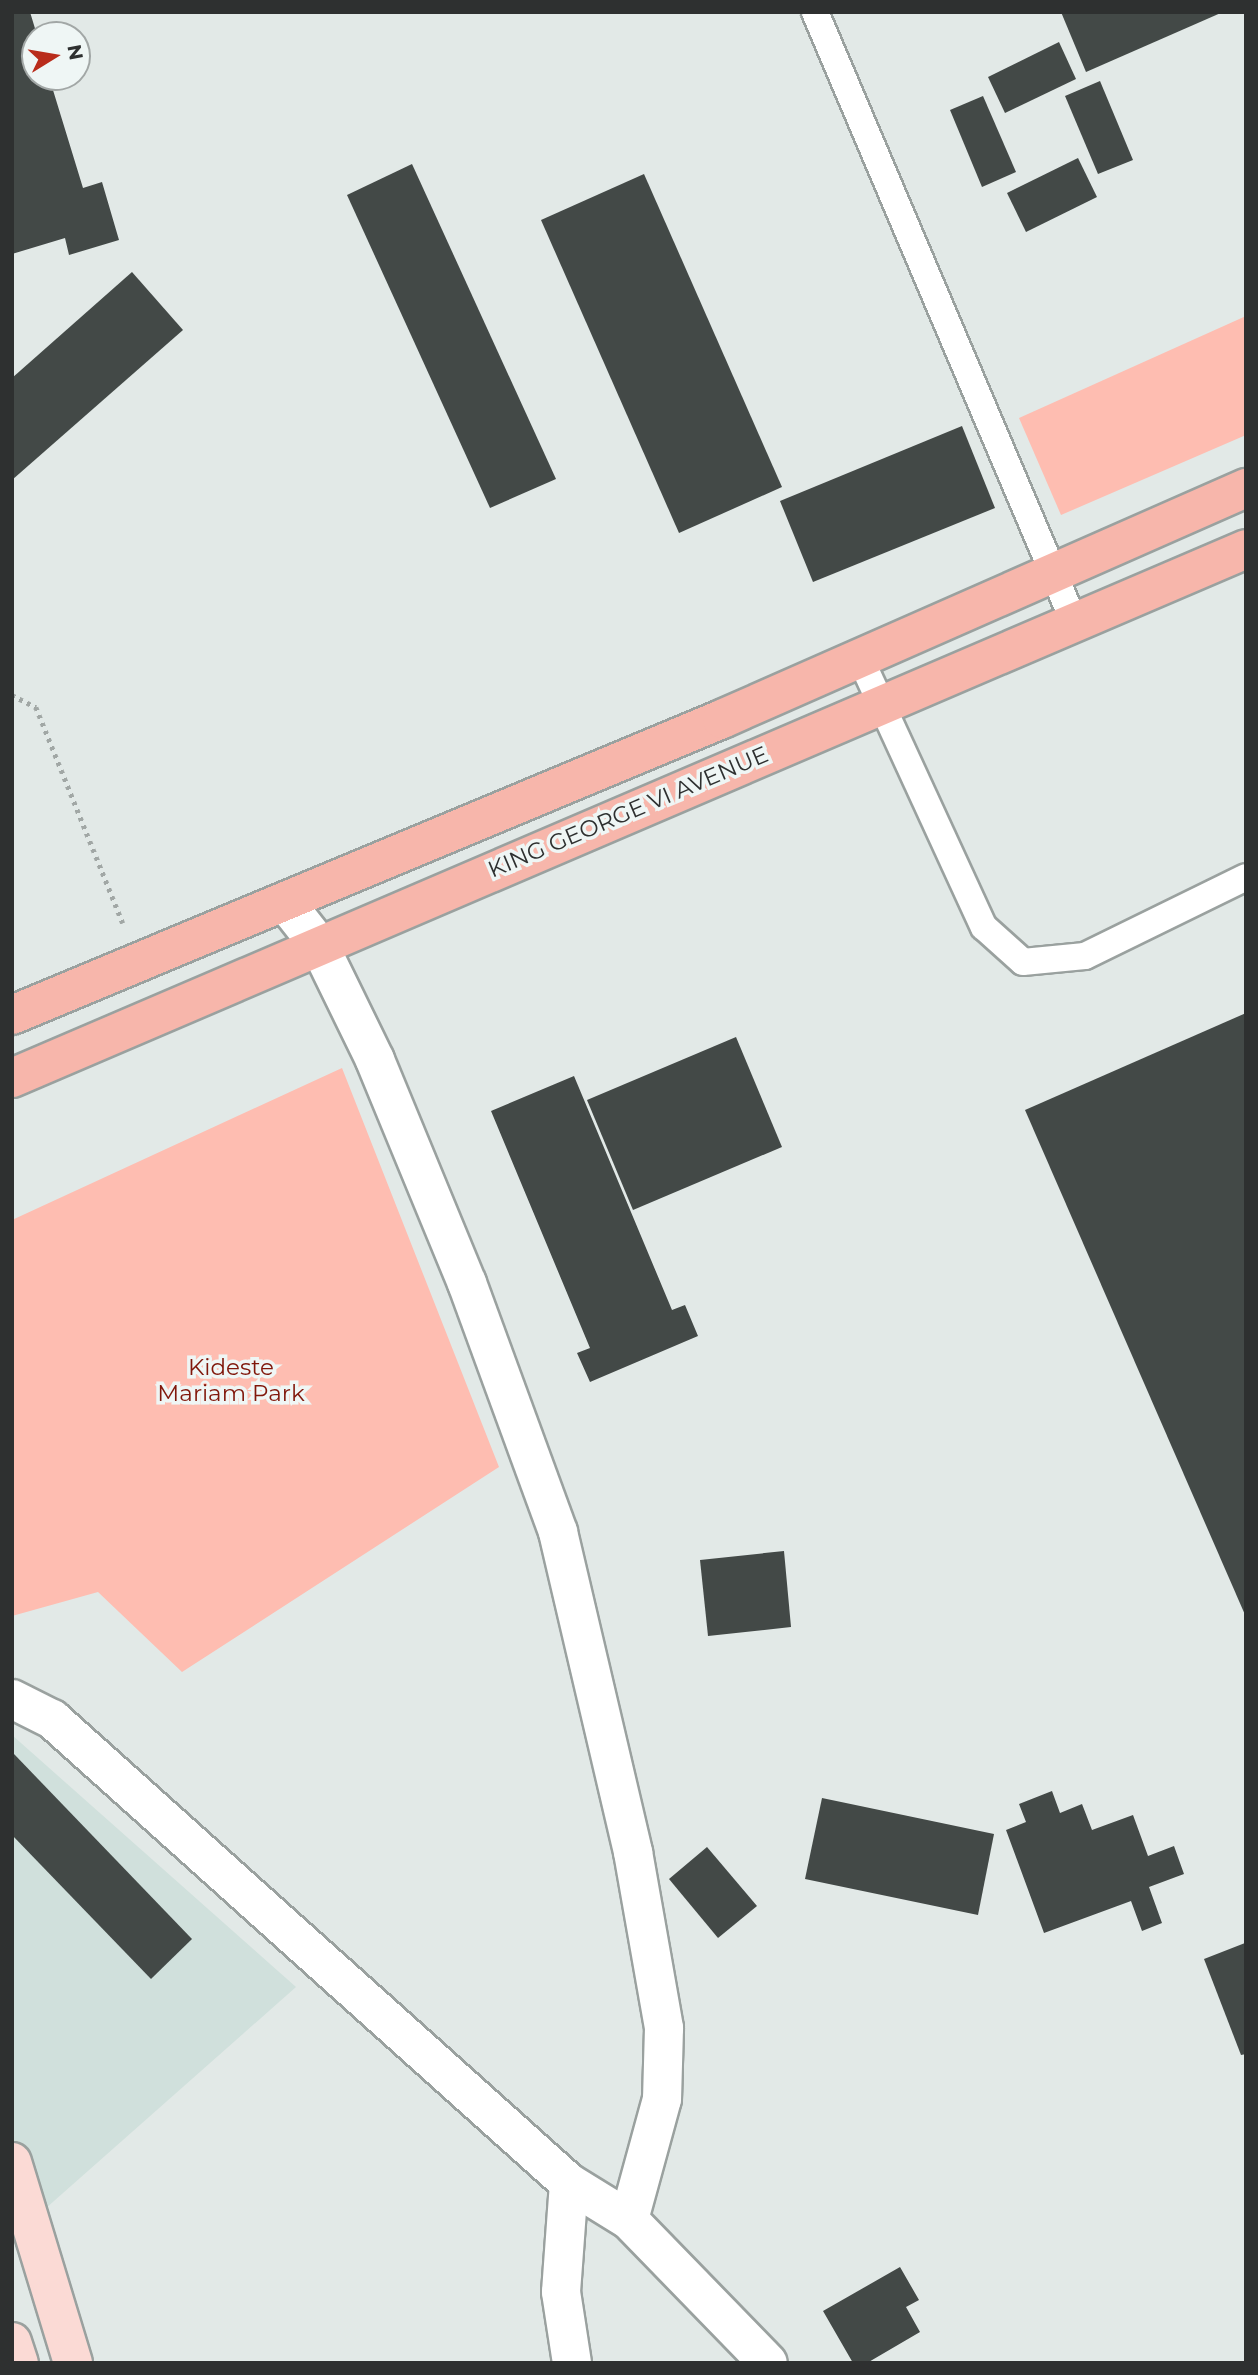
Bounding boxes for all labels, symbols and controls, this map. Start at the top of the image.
north arrow [21,21,91,91]
text: N [62,43,88,62]
street label: KING GEORGE VI AVENUE [484,740,772,884]
park label: Kideste Mariam Park [157,1353,305,1407]

